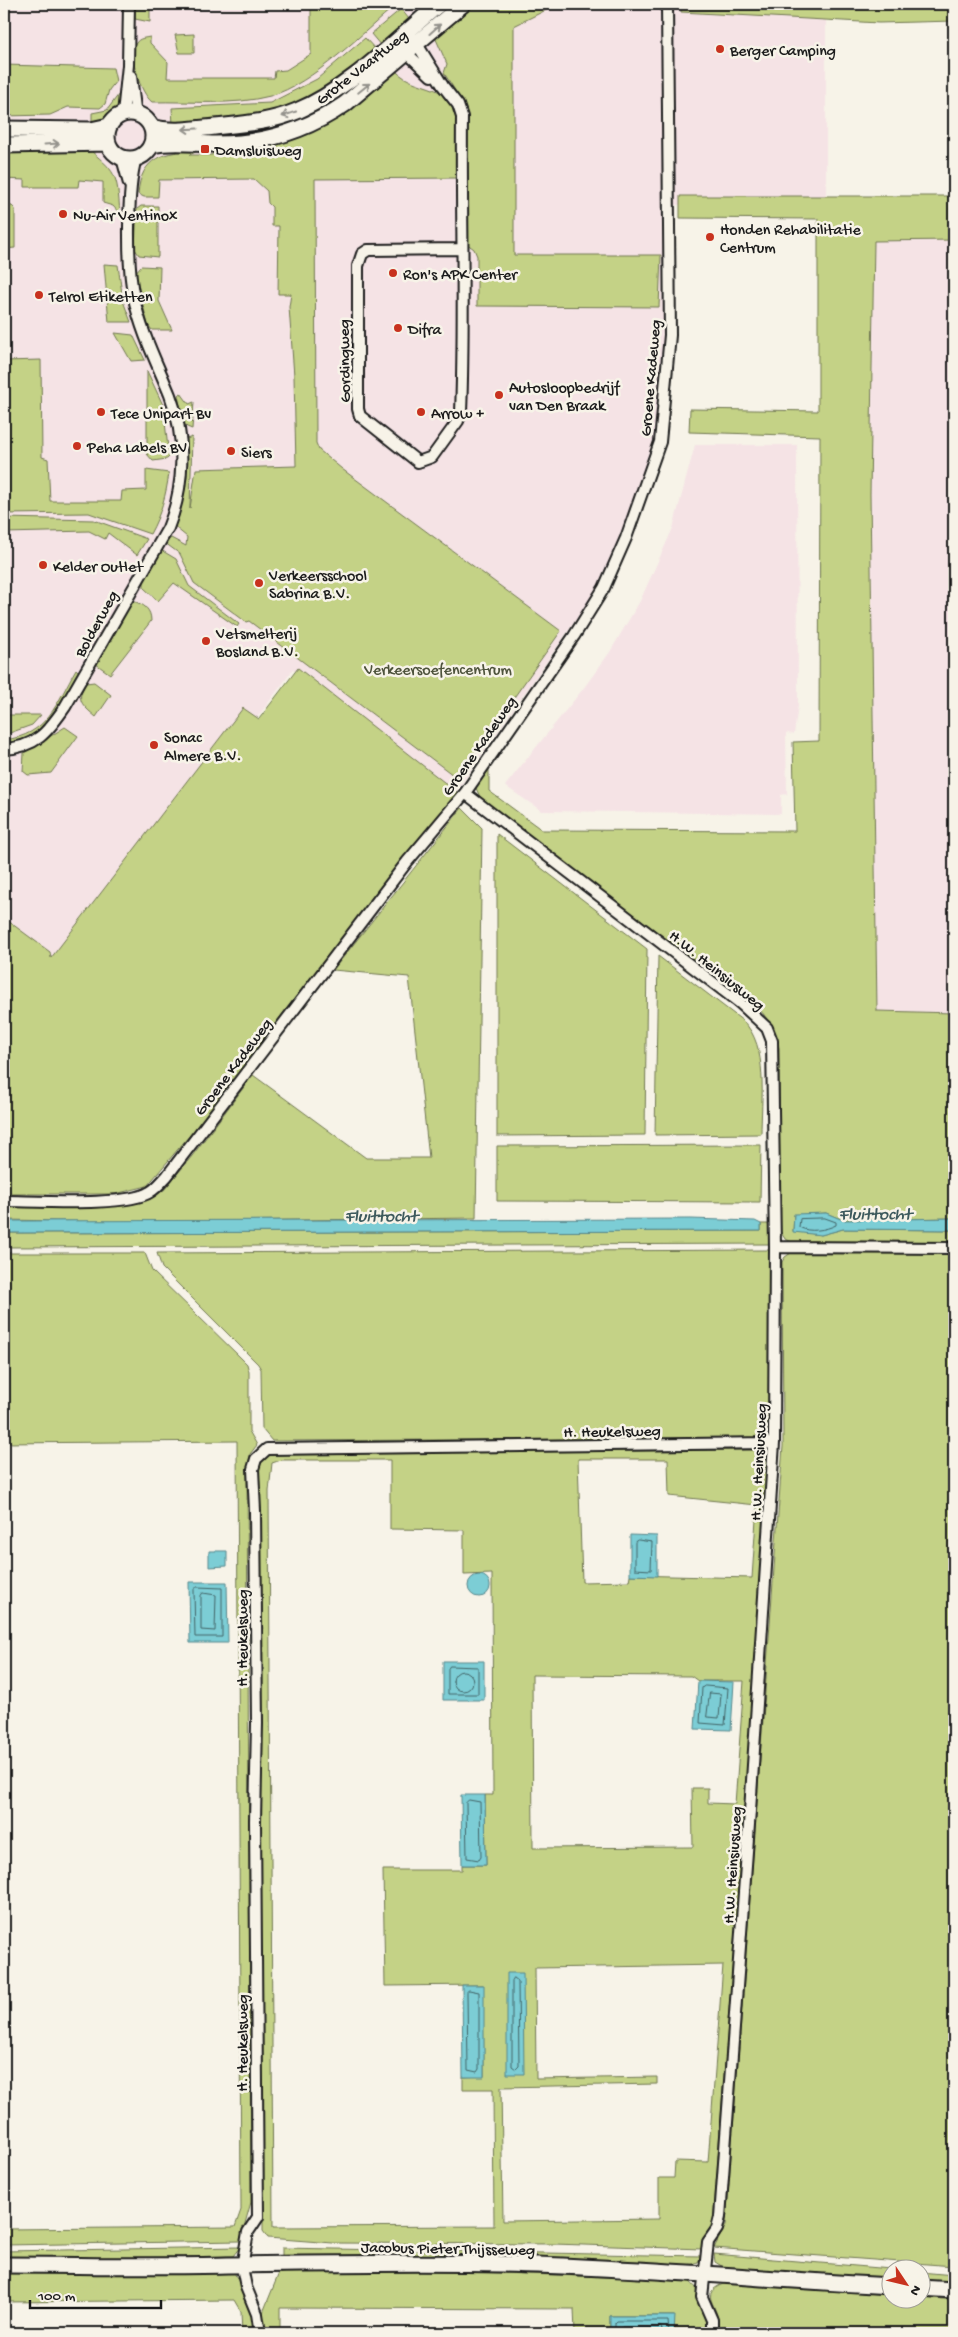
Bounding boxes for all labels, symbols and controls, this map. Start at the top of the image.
one-way arrow [429,23,442,34]
street label: Grote Vaartweg [313,27,413,110]
marker: Berger Camping [714,43,726,55]
place label: Berger Camping [729,43,836,62]
one-way arrow [357,83,370,94]
one-way arrow [282,110,297,119]
one-way arrow [182,124,198,133]
one-way arrow [44,140,60,149]
marker: Damsluisweg [199,143,211,155]
place label: Damsluisweg [214,143,302,162]
marker: Nu-Air Ventinox [57,208,69,220]
place label: Nu-Air Ventinox [73,208,178,227]
place label: Honden Rehabilitatie Centrum [720,222,862,259]
marker: Honden Rehabilitatie Centrum [704,231,716,243]
marker: Ron's APK Center [387,267,399,279]
place label: Ron's APK Center [403,267,518,286]
marker: Telrol Etiketten [33,289,45,301]
place label: Telrol Etiketten [48,289,153,308]
street label: Gordingweg [336,319,357,403]
street label: Groene Kadeweg [638,319,667,437]
marker: Difra [392,322,404,334]
place label: Difra [407,322,442,341]
place label: Autosloopbedrijf van Den Braak [509,380,621,417]
marker: Autosloopbedrijf van Den Braak [493,389,505,401]
marker: Tece Unipart Bv [95,406,107,418]
place label: Tece Unipart Bv [110,406,211,425]
marker: Arrow + [415,406,427,418]
place label: Arrow + [431,406,484,425]
marker: Peha Labels BV [71,440,83,452]
place label: Peha Labels BV [86,440,187,459]
marker: Siers [225,445,237,457]
place label: Siers [241,445,273,464]
marker: Kelder Outlet [37,559,49,571]
place label: Kelder Outlet [53,559,144,578]
place label: Verkeersschool Sabrina B.V. [268,568,367,605]
marker: Verkeersschool Sabrina B.V. [253,577,265,589]
street label: Bolderweg [72,588,124,662]
place label: Vetsmelterij Bosland B.V. [215,626,299,663]
marker: Vetsmelterij Bosland B.V. [200,635,212,647]
park label: Verkeersoefencentrum [363,662,512,681]
street label: Groene Kadeweg [440,694,522,800]
place label: Sonac Almere B.V. [164,730,241,767]
marker: Sonac Almere B.V. [148,739,160,751]
street label: H.W. Heinsiusweg [664,927,767,1016]
street label: Groene Kadeweg [192,1016,278,1121]
water label: Fluittocht [839,1205,915,1226]
water label: Fluittocht [345,1207,421,1228]
street label: H.W. Heinsiusweg [748,1403,773,1521]
street label: H. Heukelsweg [563,1423,661,1444]
street label: H. Heukelsweg [235,1589,254,1687]
street label: H.W. Heinsiusweg [721,1806,748,1925]
street label: H. Heukelsweg [235,1994,254,2092]
street label: Jacobus Pieter Thijsseweg [361,2239,535,2262]
north arrow [880,2260,930,2310]
scale bar [30,2277,161,2309]
text: N [905,2281,924,2299]
text: 100 m [37,2288,76,2306]

